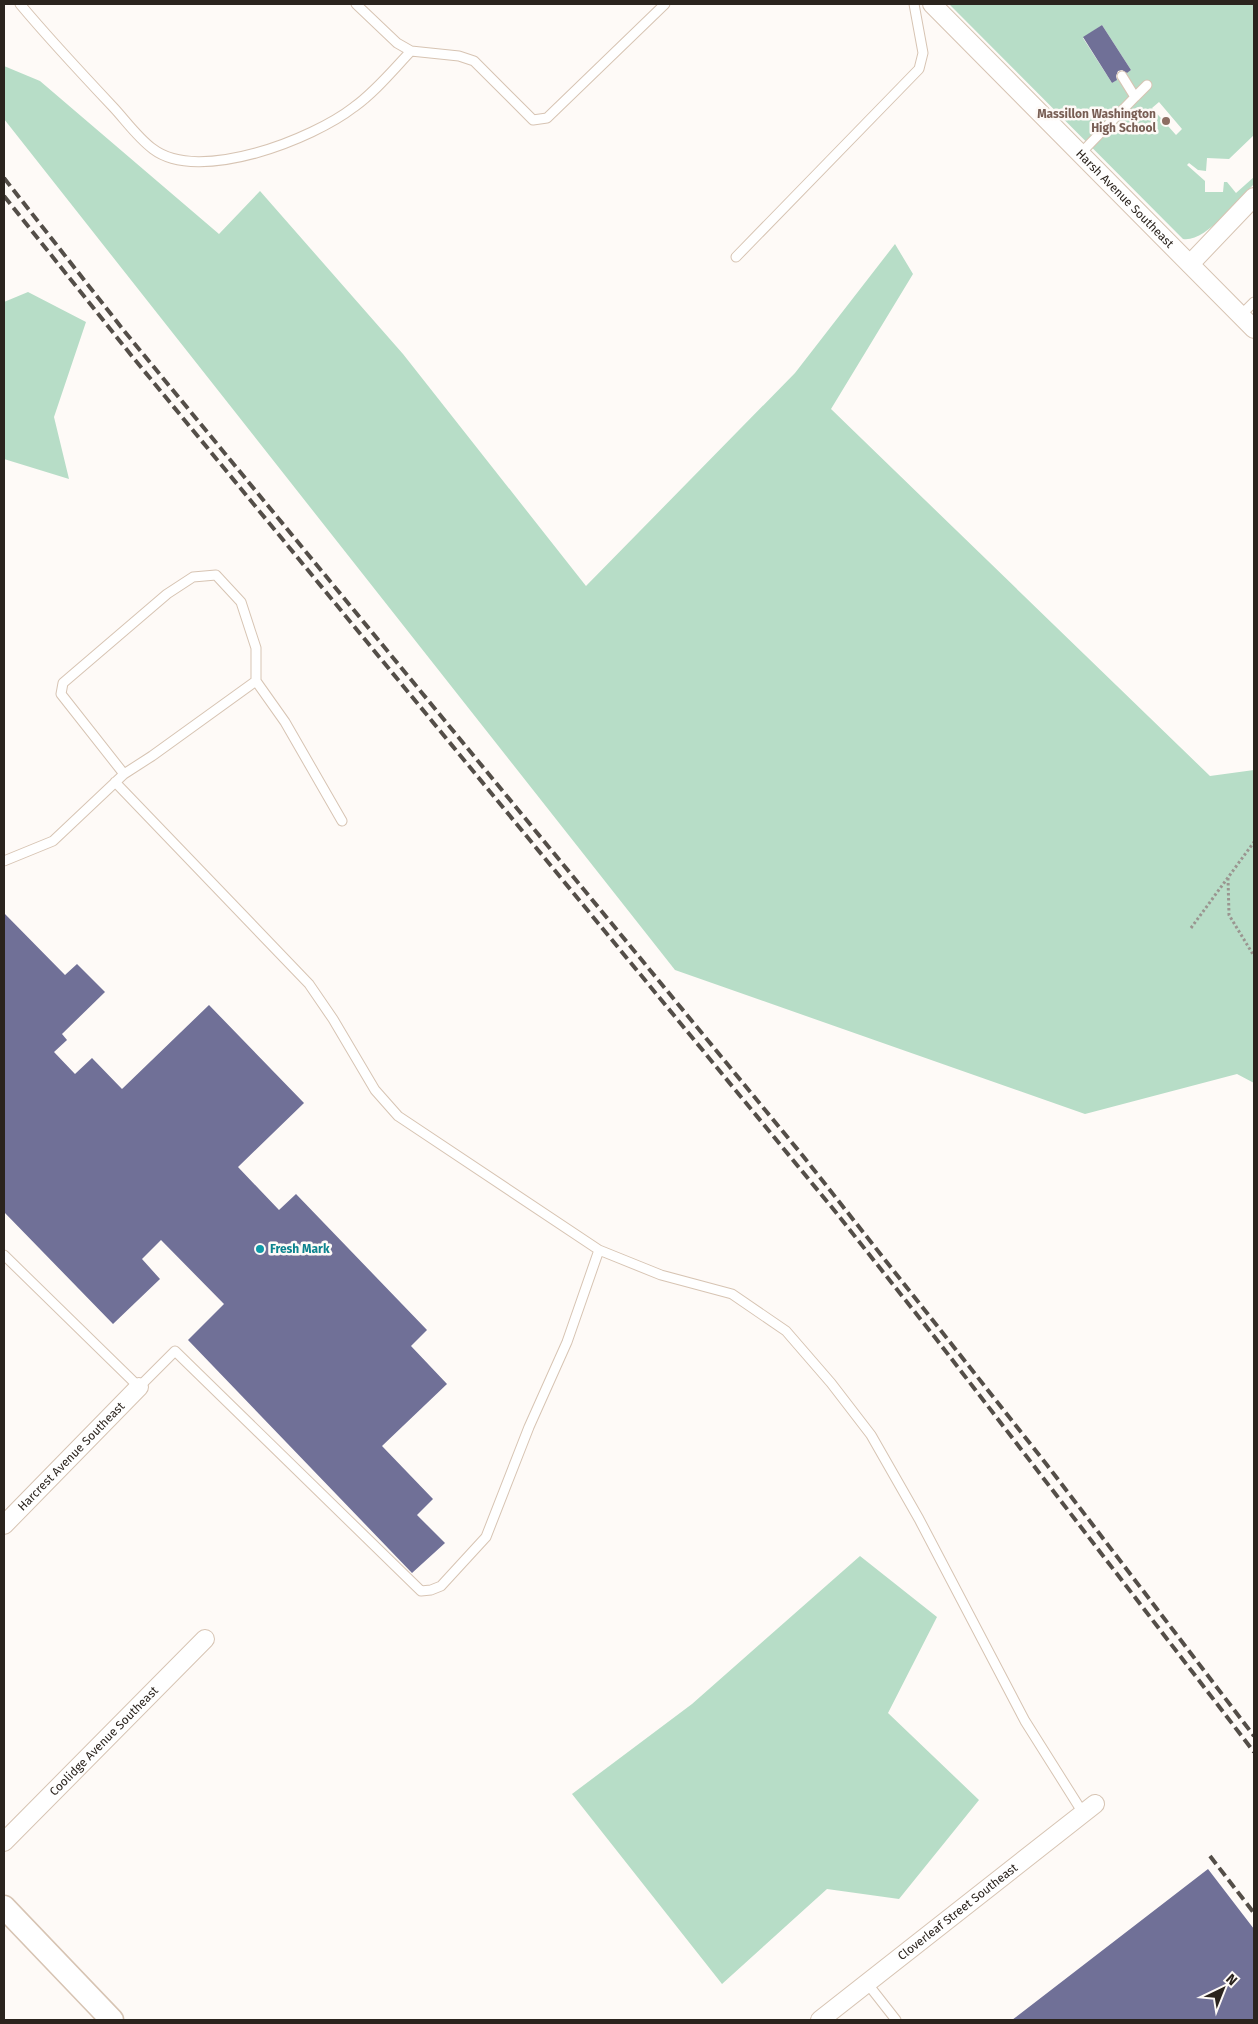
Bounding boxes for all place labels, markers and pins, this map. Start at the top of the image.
place label: Massillon Washington High School [1037,107,1156,135]
marker: Massillon Washington High School [1160,115,1172,127]
place label: Fresh Mark [270,1242,330,1256]
marker: Fresh Mark [254,1243,266,1255]

